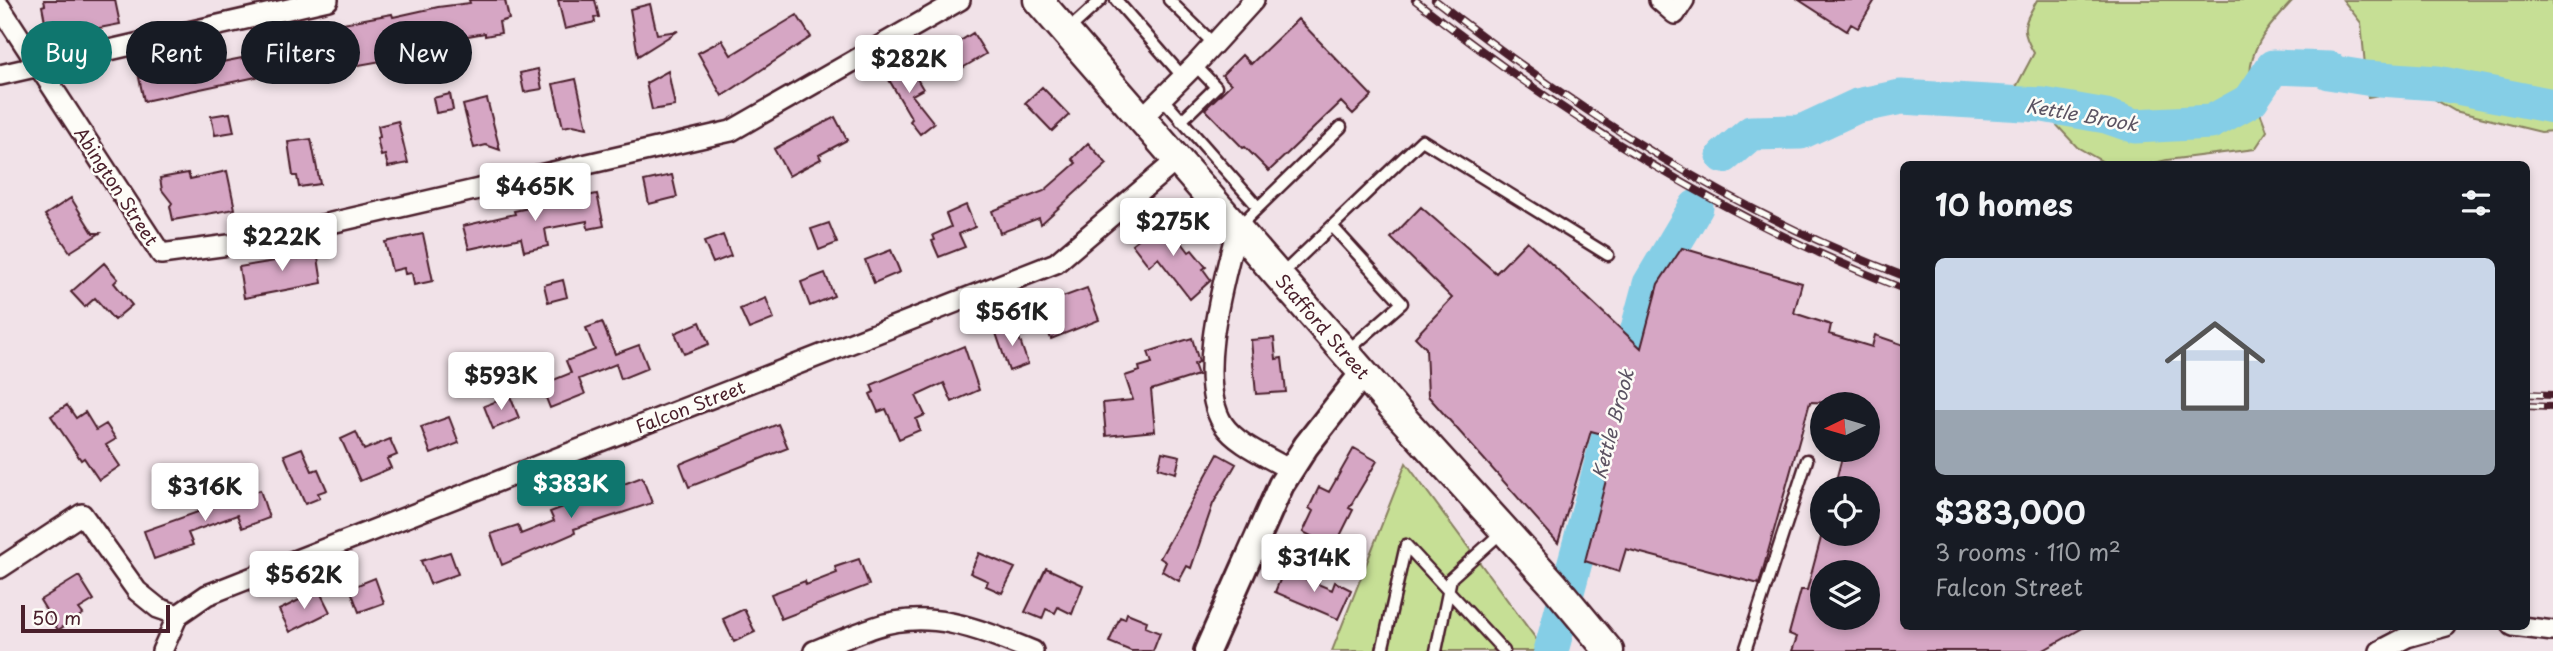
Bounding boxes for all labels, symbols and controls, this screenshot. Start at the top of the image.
chip: Buy [21,21,112,84]
chip: Rent [126,21,227,84]
chip: Filters [241,21,360,84]
chip: New [374,21,472,84]
pin: $282K [860,36,958,95]
text: $282K [871,40,947,75]
water label: Kettle Brook [2024,90,2141,138]
street label: Abington Street [68,121,166,251]
pin: $465K [486,164,584,223]
text: $465K [496,168,574,203]
text: 10 homes [1935,181,2073,226]
icon: filters [2457,184,2495,222]
pin: $275K [1124,198,1222,258]
text: $275K [1136,203,1210,238]
pin: $222K [233,214,331,273]
text: $222K [243,218,321,253]
street label: Stafford Street [1269,267,1377,385]
pin: $561K [963,288,1061,348]
text: $561K [976,293,1048,328]
icon: home [2152,303,2278,429]
pin: $593K [452,352,550,412]
text: $593K [464,357,538,392]
water label: Kettle Brook [1584,365,1640,482]
street label: Falcon Street [631,373,749,439]
north arrow [1810,392,1880,462]
map controls [1810,392,1880,630]
pin: $383K [522,461,620,520]
pin: $316K [156,463,254,523]
text: $383K [533,465,609,500]
text: $316K [168,468,242,503]
button: locate [1810,476,1880,546]
text: $383,000 [1935,489,2086,534]
pin: $314K [1265,534,1363,594]
text: 3 rooms · 110 m² [1935,534,2121,569]
text: $314K [1277,539,1351,574]
pin: $562K [255,552,353,611]
text: $562K [265,556,343,591]
button: layers [1810,560,1880,630]
text: Falcon Street [1935,569,2083,604]
scale bar [21,602,170,634]
text: 50 m [32,603,81,631]

